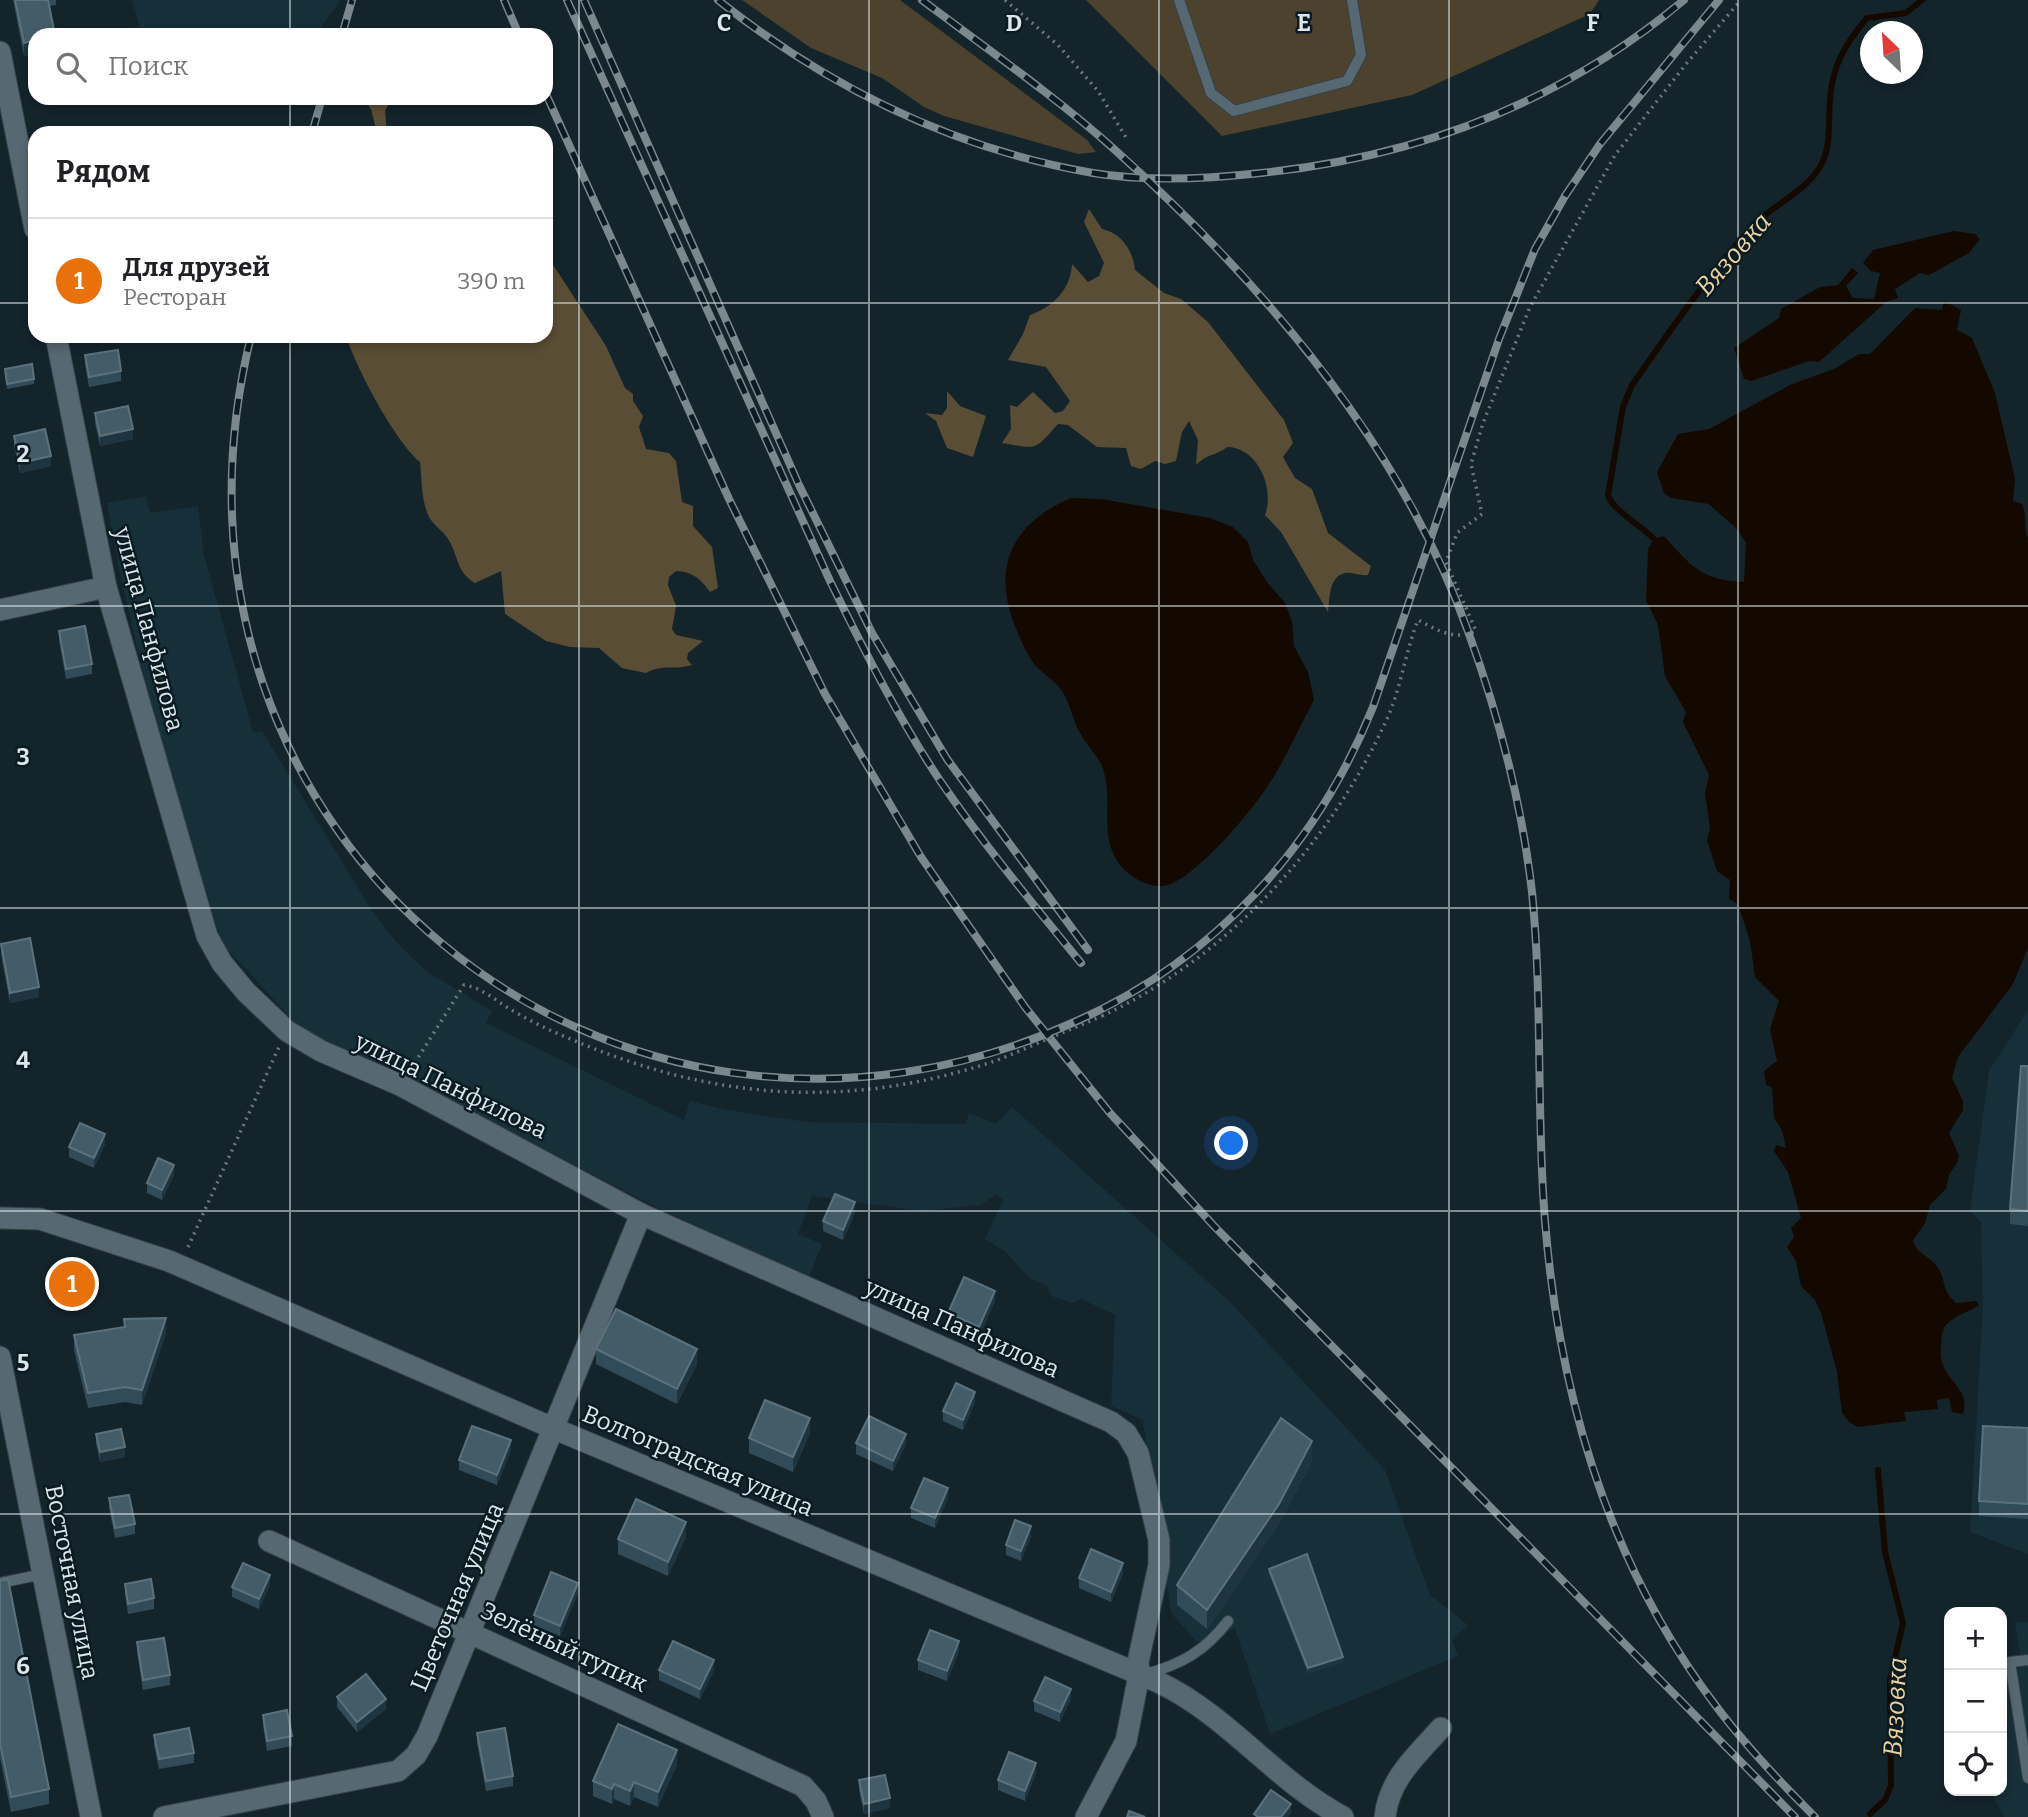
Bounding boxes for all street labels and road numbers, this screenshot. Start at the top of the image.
street label: улица Панфилова [108,523,190,734]
street label: улица Панфилова [349,1027,552,1145]
street label: улица Панфилова [859,1272,1064,1384]
street label: Волгоградская улица [579,1400,817,1522]
street label: Восточная улица [39,1482,105,1682]
street label: Цветочная улица [405,1499,509,1695]
street label: Зелёный тупик [476,1596,652,1698]

